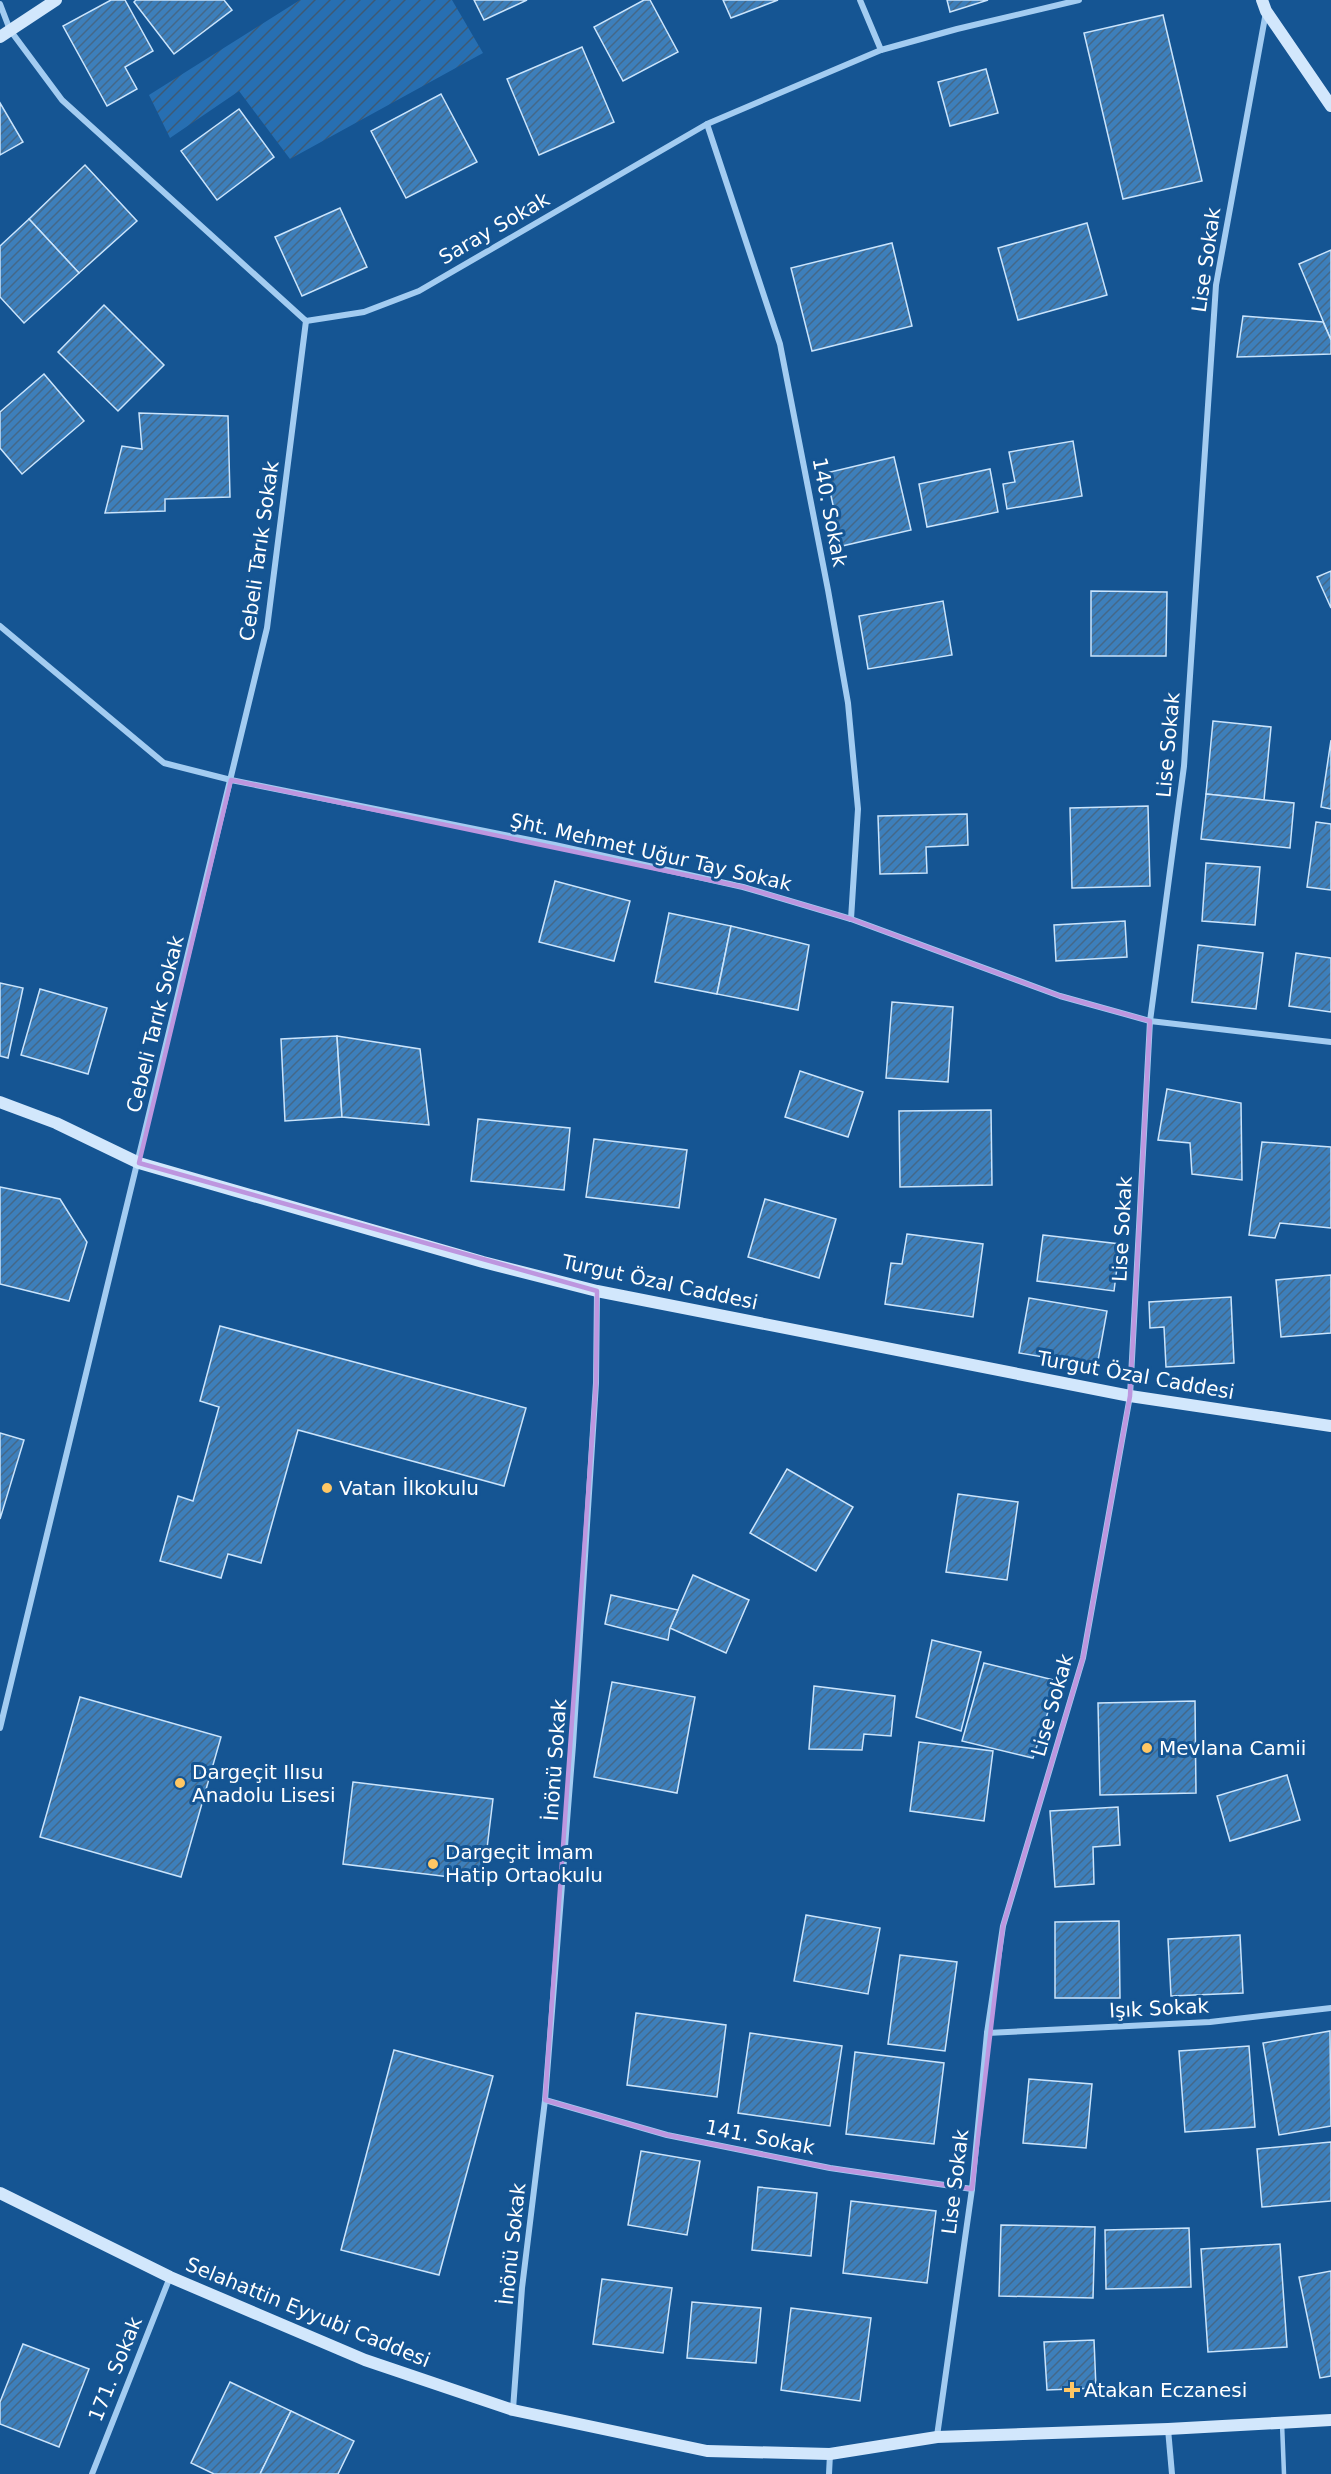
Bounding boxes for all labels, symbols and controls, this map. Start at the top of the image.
street label: Saray Sokak [434,186,554,269]
street label: Lise Sokak [1187,206,1225,314]
street label: 140. Sokak [808,455,852,569]
street label: Cebeli Tarık Sokak [234,459,284,643]
street label: Lise Sokak [1151,691,1185,799]
street label: Şht. Mehmet Uğur Tay Sokak [508,808,794,896]
street label: Cebeli Tarık Sokak [121,933,189,1115]
street label: Lise Sokak [1107,1175,1137,1282]
street label: Turgut Özal Caddesi [559,1249,760,1314]
street label: Turgut Özal Caddesi [1035,1346,1236,1404]
place label: Vatan İlkokulu [339,1476,479,1500]
marker: Vatan İlkokulu [320,1481,334,1495]
street label: Lise Sokak [1026,1650,1078,1759]
street label: İnönü Sokak [539,1698,571,1822]
place label: Mevlana Camii [1159,1736,1306,1760]
marker: Mevlana Camii [1140,1741,1154,1755]
place label: Dargeçit Ilısu Anadolu Lisesi [192,1760,336,1807]
marker: Dargeçit Ilısu Anadolu Lisesi [173,1776,187,1790]
place label: Dargeçit İmam Hatip Ortaokulu [445,1840,603,1887]
marker: Dargeçit İmam Hatip Ortaokulu [426,1857,440,1871]
street label: Işık Sokak [1109,1993,1210,2023]
street label: 141. Sokak [703,2115,817,2159]
street label: Lise Sokak [937,2128,973,2236]
street label: İnönü Sokak [494,2181,530,2306]
street label: Selahattin Eyyubi Caddesi [182,2252,434,2372]
street label: 171. Sokak [83,2313,147,2425]
place label: Atakan Eczanesi [1084,2378,1247,2402]
marker: Atakan Eczanesi [1065,2383,1079,2397]

